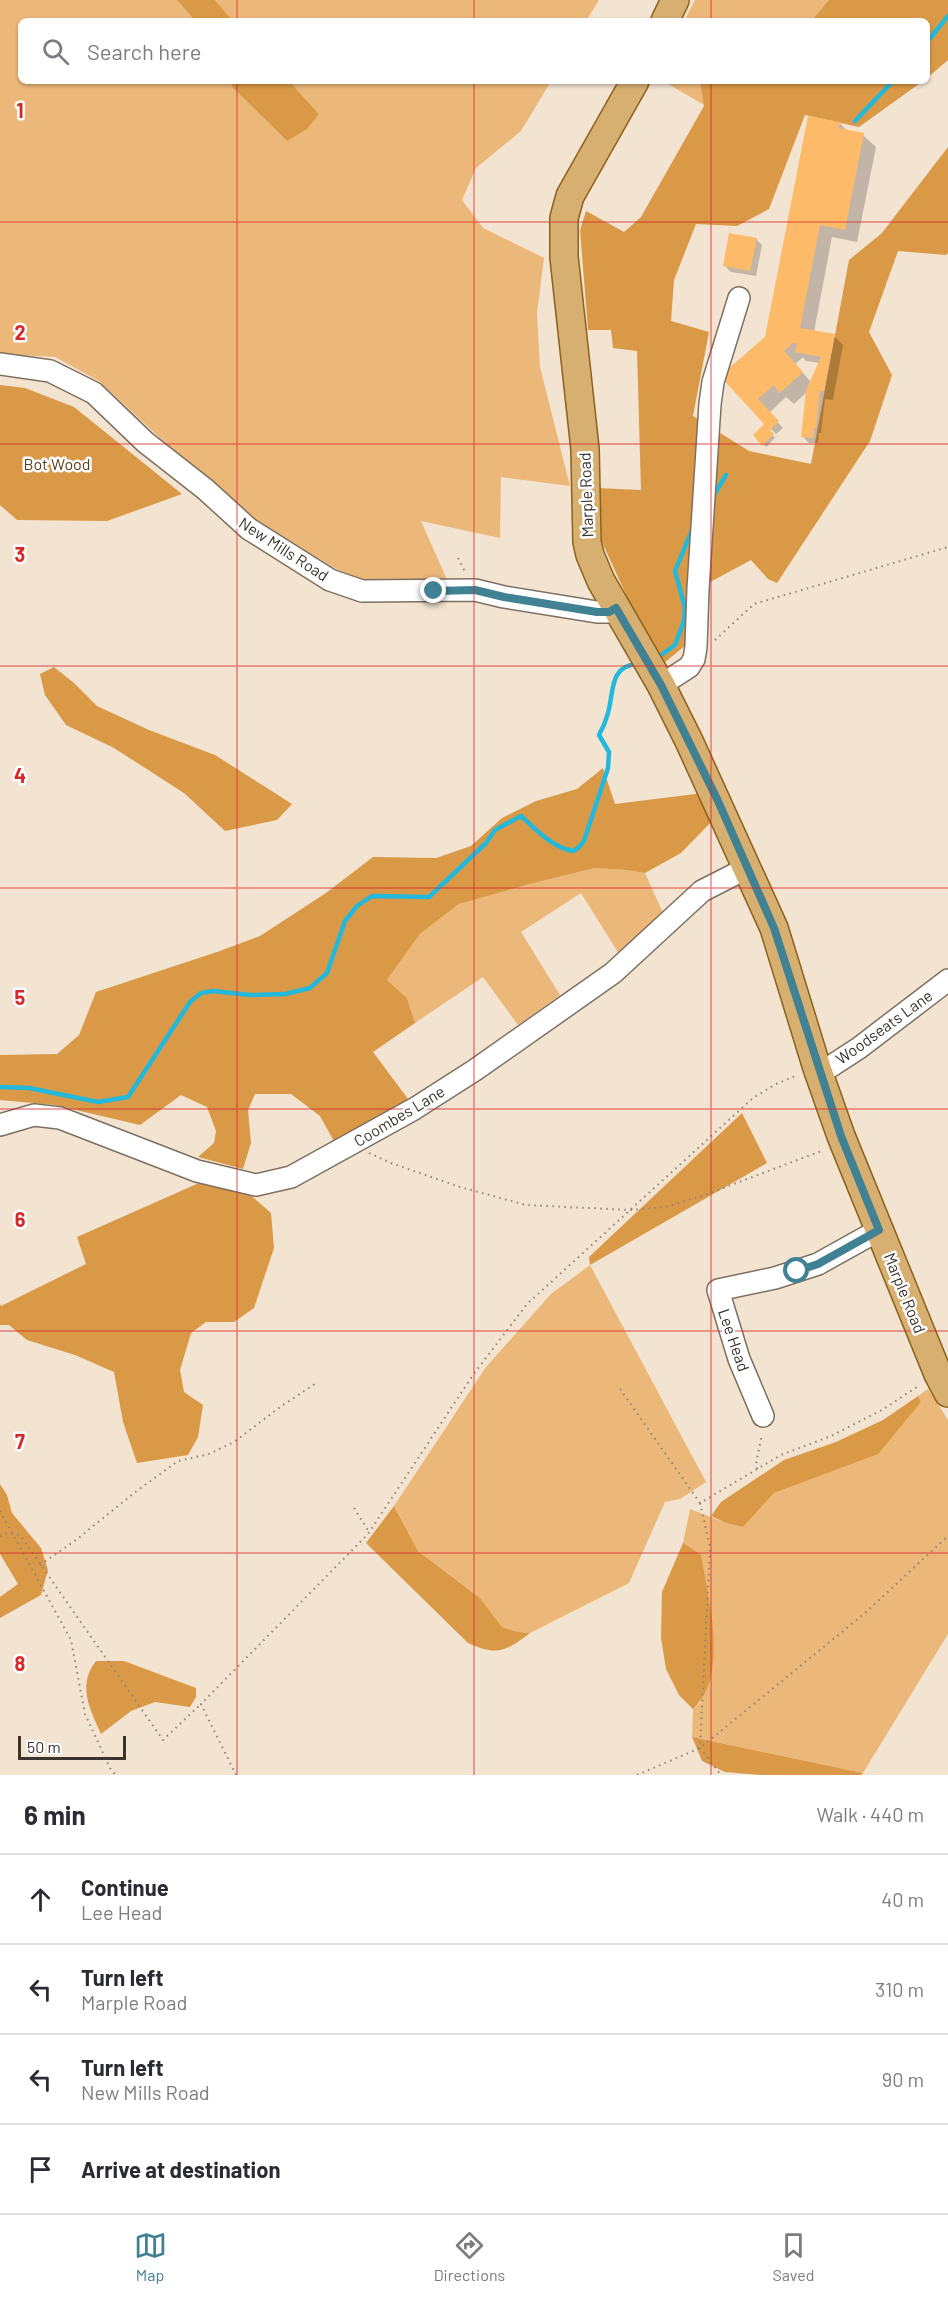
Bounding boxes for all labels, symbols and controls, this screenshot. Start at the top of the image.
search box [18,18,930,84]
icon: search [39,35,72,68]
text: Search here [87,38,201,64]
text: 1 [16,98,24,122]
text: 2 [14,320,26,344]
street label: Marple Road [575,452,596,538]
park label: Bot Wood [23,454,91,473]
street label: New Mills Road [236,513,333,585]
text: 3 [15,542,25,566]
route end [420,577,446,603]
text: 4 [14,763,26,787]
text: 5 [15,985,26,1009]
street label: Woodseats Lane [832,985,936,1068]
street label: Coombes Lane [350,1081,448,1150]
text: 6 [15,1207,26,1231]
street label: Marple Road [881,1250,930,1336]
route start [783,1257,809,1283]
street label: Lee Head [715,1306,754,1374]
text: 7 [15,1429,25,1453]
text: 8 [15,1651,26,1675]
scale bar [18,1733,126,1760]
text: 50 m [27,1737,61,1756]
text: 6 min [24,1799,86,1830]
text: Walk · 440 m [816,1802,924,1826]
text: Continue [81,1874,169,1900]
icon: ahead [24,1883,57,1916]
text: 40 m [881,1887,924,1911]
text: Lee Head [81,1900,162,1924]
text: Turn left [81,1964,164,1990]
icon: left [24,1973,57,2006]
text: 310 m [875,1977,924,2001]
text: Marple Road [81,1990,187,2014]
text: Turn left [81,2054,164,2080]
icon: left [24,2063,57,2096]
text: 90 m [882,2067,924,2091]
text: New Mills Road [81,2080,210,2104]
icon: arrive [24,2153,57,2186]
text: Arrive at destination [81,2156,280,2182]
tab: Map [134,2229,167,2284]
tab: Directions [434,2229,505,2284]
tab: Saved [772,2229,814,2284]

